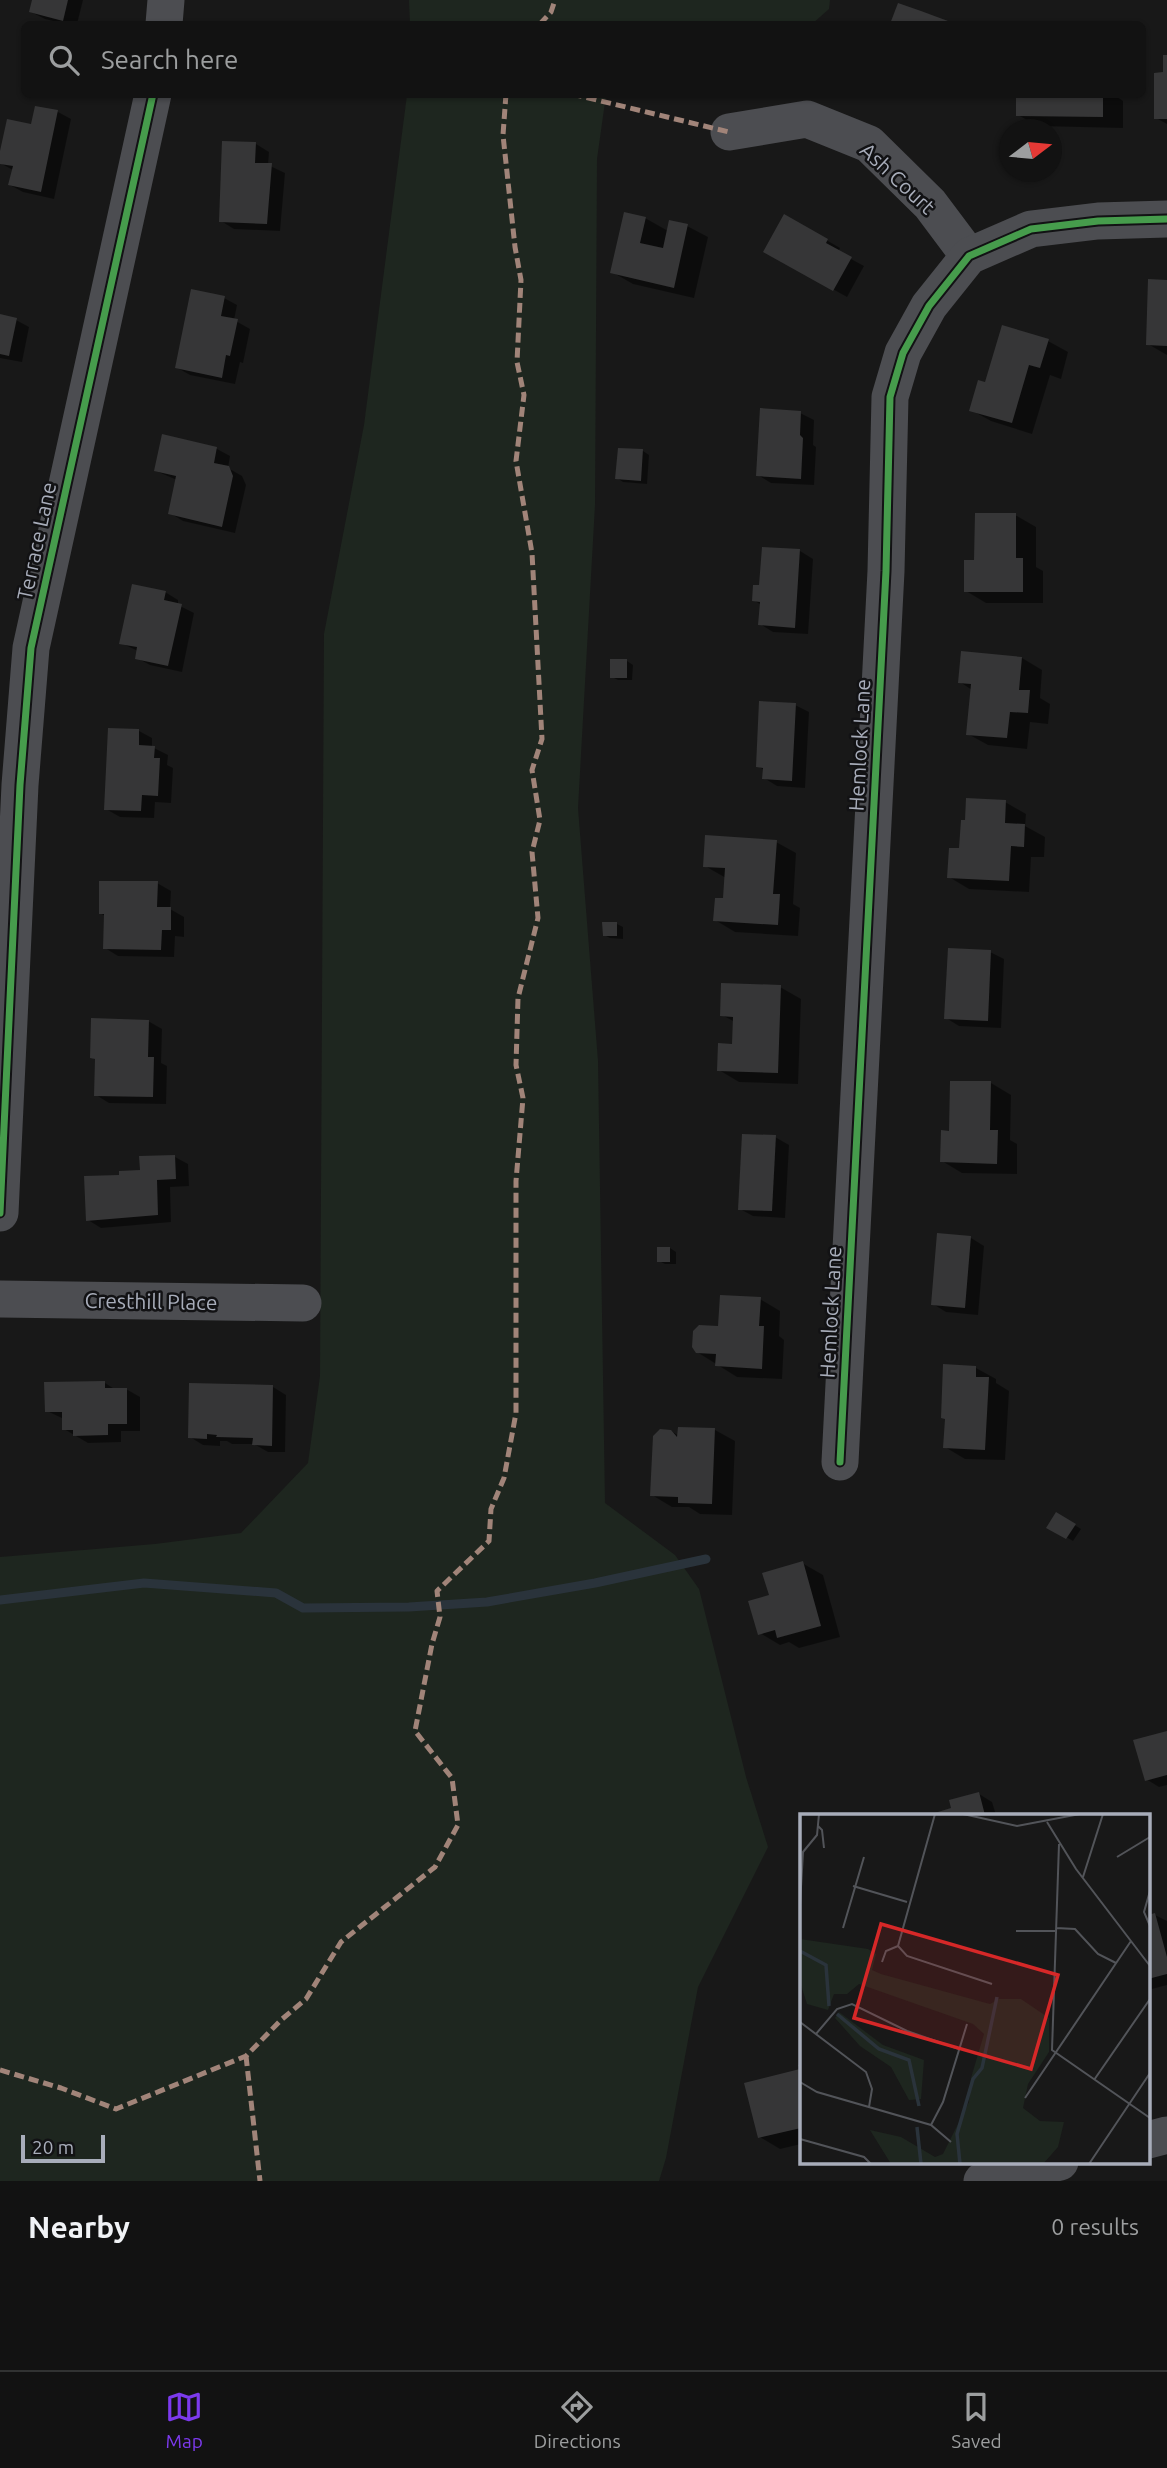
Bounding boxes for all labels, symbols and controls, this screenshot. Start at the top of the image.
search box [21,21,1146,98]
icon: search [45,41,83,79]
text: Search here [101,45,238,74]
north arrow [999,119,1062,182]
street label: Ash Court [856,137,940,219]
street label: Terrace Lane [12,480,60,602]
street label: Hemlock Lane [844,678,874,812]
street label: Hemlock Lane [815,1245,845,1379]
street label: Cresthill Place [84,1288,218,1314]
inset map [800,1814,1150,2164]
scale bar [21,2132,105,2164]
text: 20 m [32,2136,74,2158]
text: Nearby [28,2210,130,2244]
text: 0 results [1051,2214,1139,2239]
tab: Map [165,2388,203,2452]
tab: Directions [534,2388,621,2452]
tab: Saved [951,2388,1002,2452]

